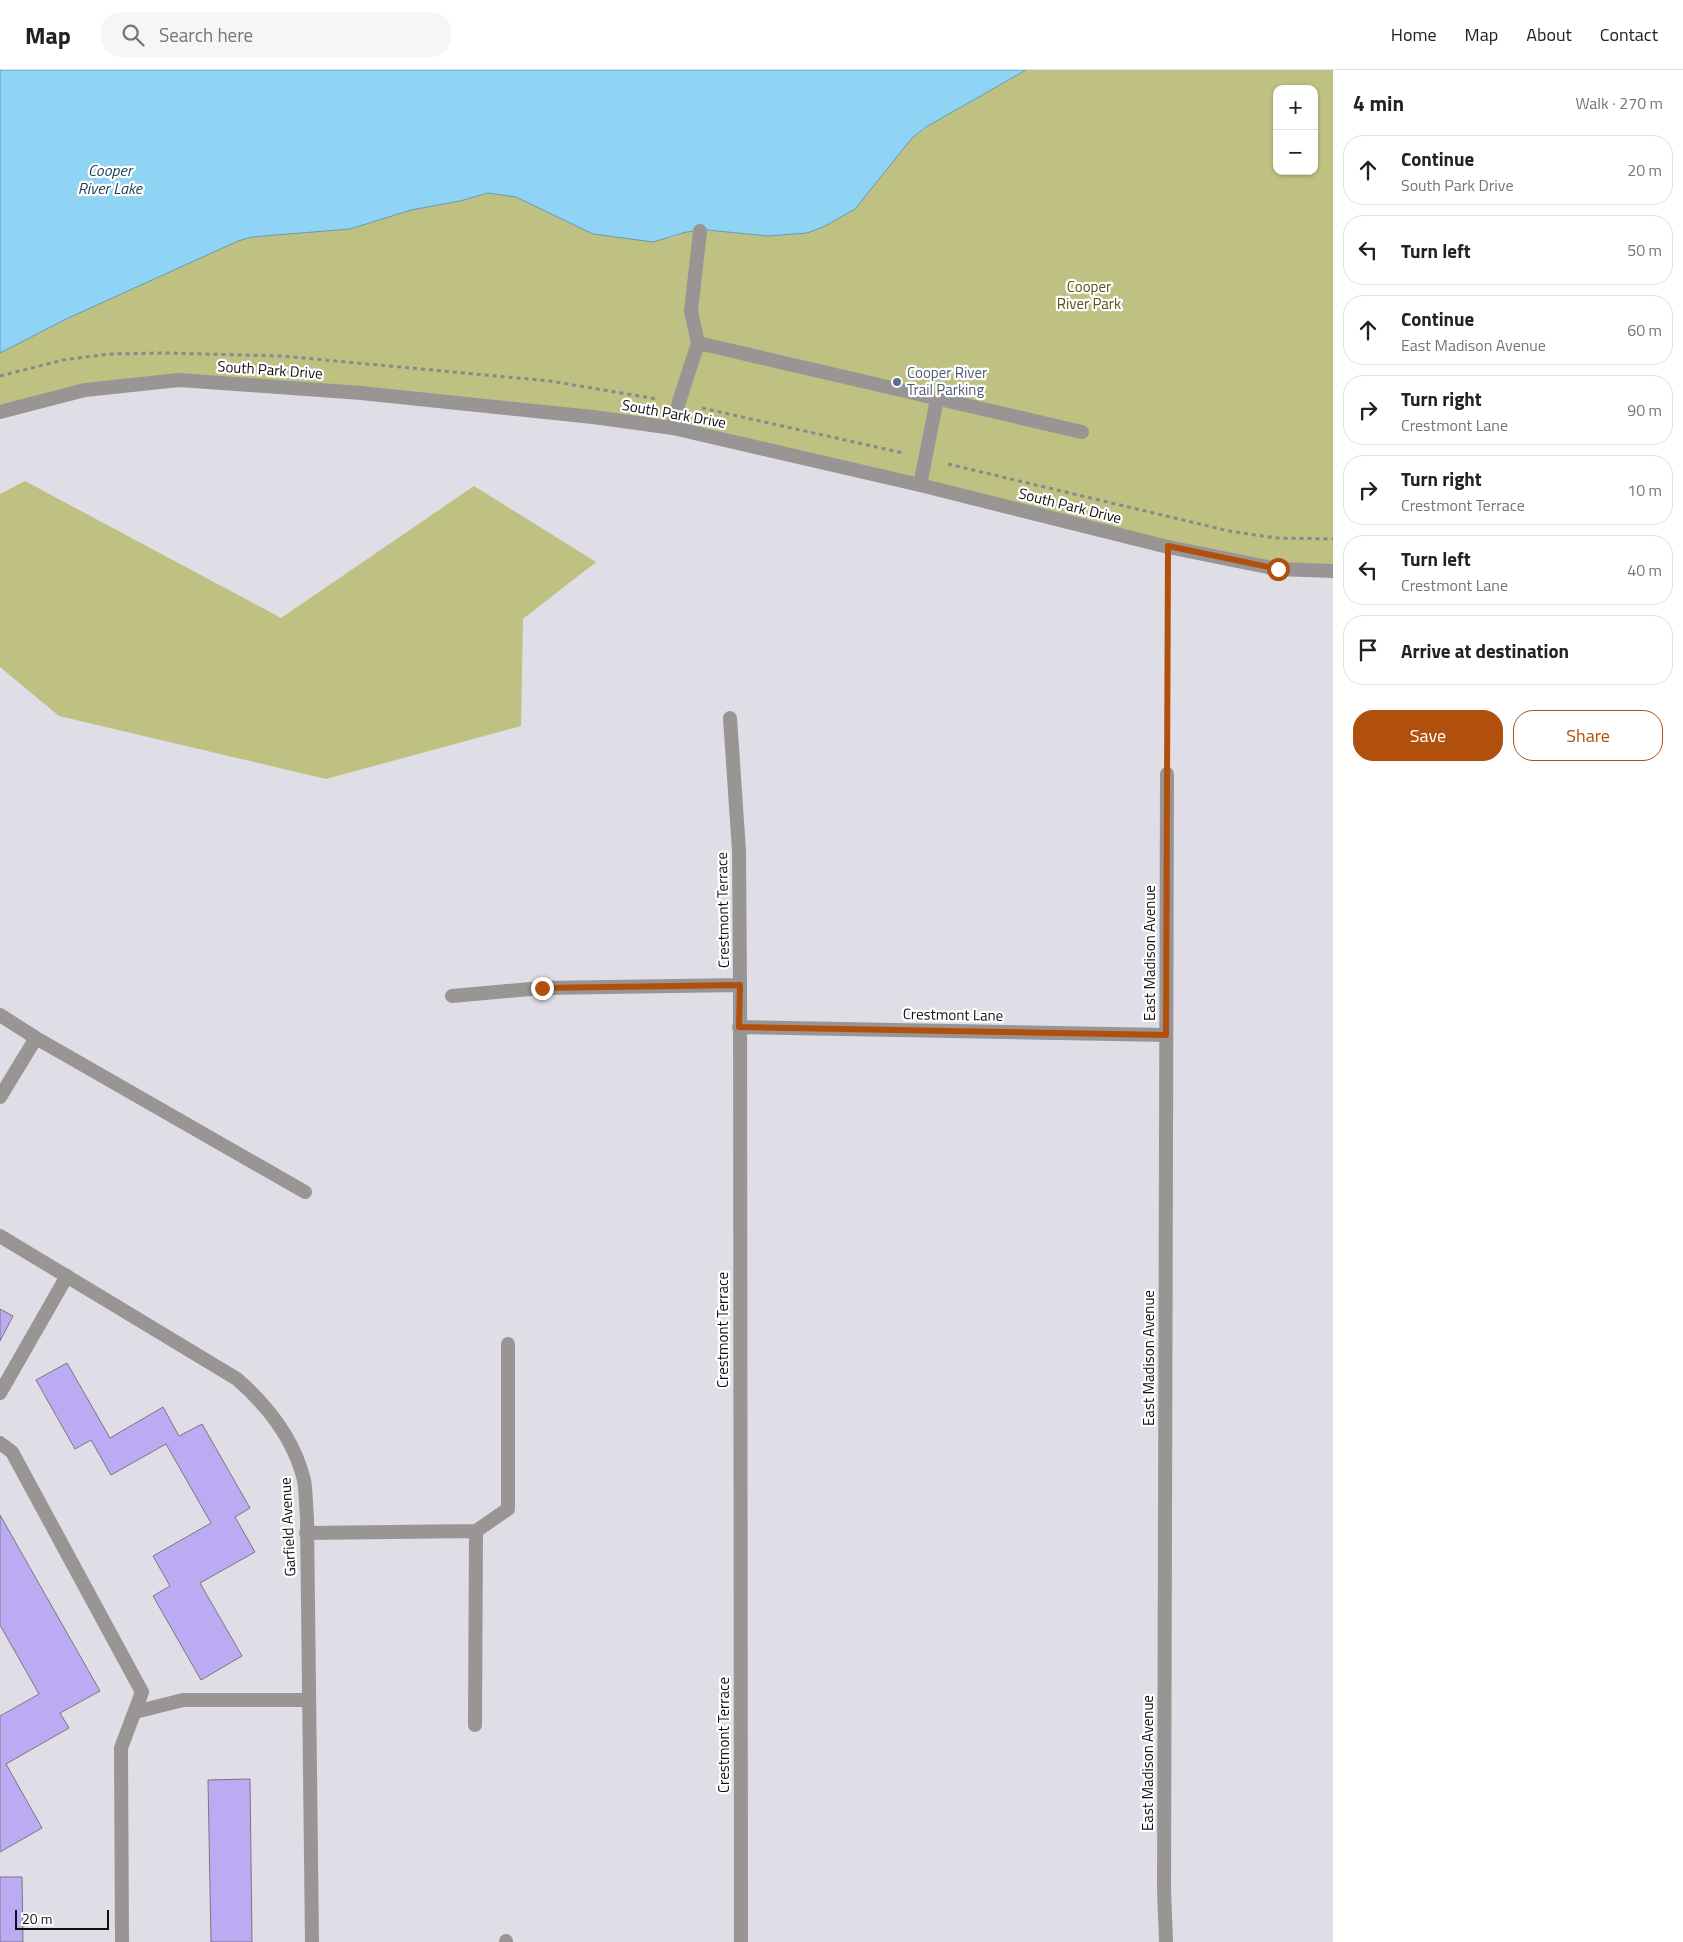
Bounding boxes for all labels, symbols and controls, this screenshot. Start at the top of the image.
search box [101,12,451,57]
text: Map [25,17,71,53]
text: Search here [159,20,253,49]
icon: search [119,21,147,49]
text: Home [1391,21,1437,48]
text: Map [1465,21,1498,48]
text: About [1526,21,1572,48]
text: Contact [1600,21,1658,48]
map controls [1273,85,1318,175]
button: + [1273,85,1318,130]
text: 4 min [1353,87,1404,119]
text: Walk · 270 m [1575,91,1663,115]
button: − [1273,130,1318,175]
text: Continue [1401,144,1474,173]
icon: ahead [1354,156,1382,184]
water label: Cooper River Lake [78,158,144,200]
text: 20 m [1627,158,1662,182]
text: South Park Drive [1401,173,1513,197]
icon: left [1354,236,1382,264]
text: Turn left [1401,236,1471,265]
text: 50 m [1627,238,1662,262]
park label: Cooper River Park [1057,275,1121,315]
text: Continue [1401,304,1474,333]
icon: ahead [1354,316,1382,344]
text: 60 m [1627,318,1662,342]
text: East Madison Avenue [1401,333,1546,357]
street label: South Park Drive [217,354,323,385]
place label: Cooper River Trail Parking [907,361,987,401]
marker: Cooper River Trail Parking [891,376,903,388]
text: Turn right [1401,384,1482,413]
street label: South Park Drive [620,393,728,434]
icon: right [1354,396,1382,424]
text: 90 m [1627,398,1662,422]
text: Crestmont Lane [1401,413,1508,437]
text: Turn right [1401,464,1482,493]
icon: right [1354,476,1382,504]
text: 10 m [1627,478,1662,502]
street label: South Park Drive [1016,482,1124,529]
text: Crestmont Terrace [1401,493,1525,517]
text: Turn left [1401,544,1471,573]
icon: left [1354,556,1382,584]
route start [1267,558,1290,581]
text: 40 m [1627,558,1662,582]
text: Crestmont Lane [1401,573,1508,597]
icon: arrive [1354,636,1382,664]
text: Arrive at destination [1401,636,1569,665]
button: Save [1353,710,1503,761]
button: Share [1513,710,1663,761]
street label: Crestmont Terrace [710,852,735,968]
street label: East Madison Avenue [1138,885,1161,1021]
route end [531,977,554,1000]
street label: Crestmont Lane [903,1002,1003,1027]
street label: Crestmont Terrace [711,1272,734,1388]
street label: East Madison Avenue [1137,1290,1160,1426]
street label: Garfield Avenue [273,1477,302,1577]
street label: Crestmont Terrace [712,1677,735,1793]
street label: East Madison Avenue [1136,1695,1159,1831]
scale bar [15,1907,109,1930]
text: 20 m [22,1908,52,1929]

